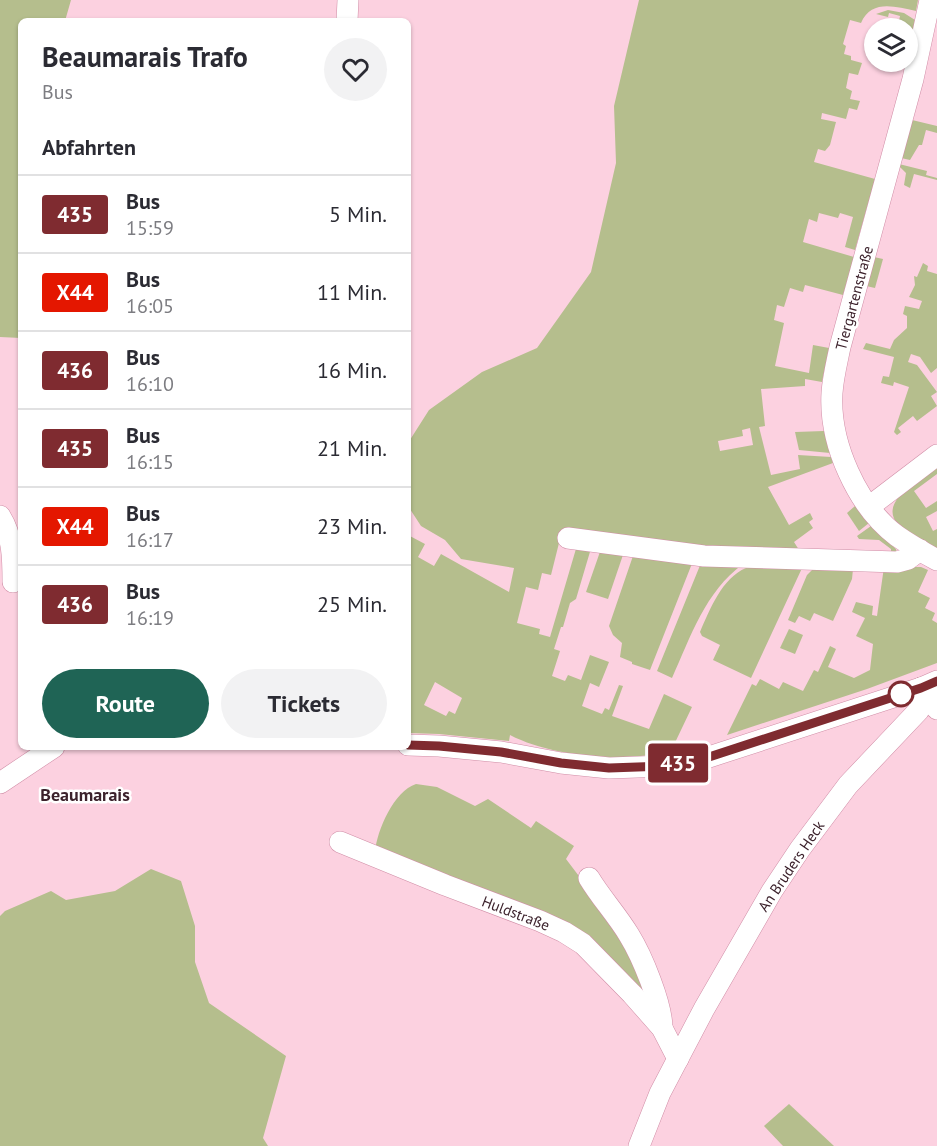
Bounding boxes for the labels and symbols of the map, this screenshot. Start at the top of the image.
street label: Tiergartenstraße [831,244,877,352]
unlabelled marker [888,681,914,707]
line badge: 435 [644,744,712,783]
district label: Beaumarais [40,783,130,806]
street label: An Bruders Heck [754,816,829,915]
street label: Huldstraße [479,891,553,935]

